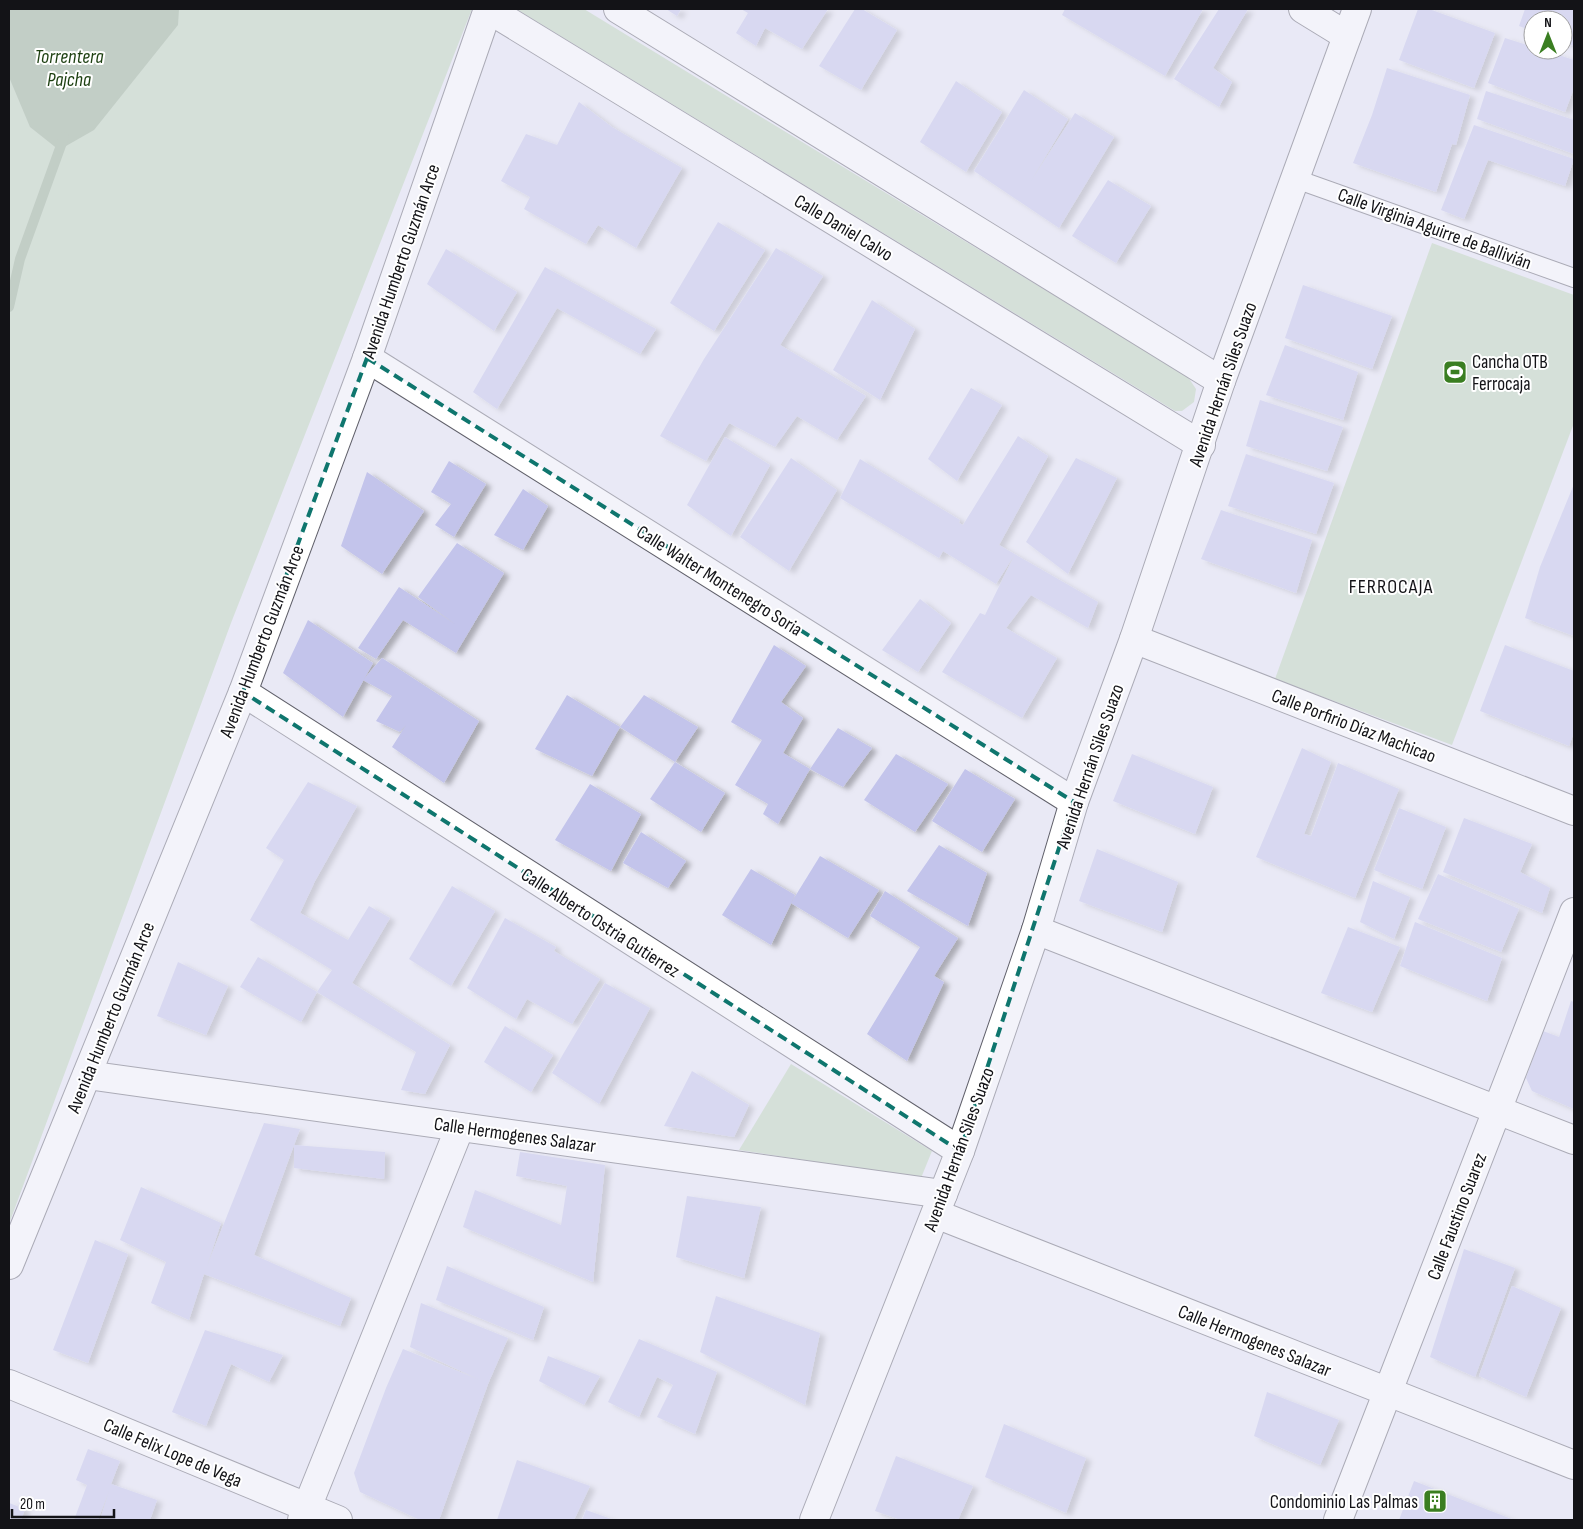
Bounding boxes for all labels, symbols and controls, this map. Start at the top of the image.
north arrow [1523,10,1573,60]
text: N [1544,14,1552,31]
water label: Torrentera Pajcha [34,45,104,92]
street label: Avenida Humberto Guzmán Arce [357,161,445,363]
street label: Calle Virginia Aguirre de Ballivián [1334,184,1535,275]
street label: Calle Daniel Calvo [790,190,897,267]
street label: Avenida Hernán Siles Suazo [1184,299,1262,471]
place label: Cancha OTB Ferrocaja [1472,351,1548,396]
sports icon: Cancha OTB Ferrocaja [1442,359,1468,385]
street label: Calle Walter Montenegro Soria [632,521,806,642]
street label: Avenida Humberto Guzmán Arce [215,542,310,742]
district label: FERROCAJA [1349,575,1433,599]
street label: Avenida Hernán Siles Suazo [1051,681,1129,853]
street label: Calle Porfirio Díaz Machicao [1268,684,1439,768]
street label: Calle Alberto Ostria Gutierrez [517,863,684,983]
street label: Avenida Humberto Guzmán Arce [62,919,160,1117]
street label: Avenida Hernán Siles Suazo [919,1065,1000,1235]
street label: Calle Hermogenes Salazar [432,1113,598,1158]
street label: Calle Faustino Suarez [1423,1150,1492,1283]
street label: Calle Hermogenes Salazar [1174,1300,1335,1383]
street label: Calle Felix Lope de Vega [100,1414,245,1493]
scale bar [12,1486,115,1518]
building icon: Condominio Las Palmas [1422,1488,1448,1514]
place label: Condominio Las Palmas [1270,1491,1418,1514]
text: 20 m [20,1495,45,1514]

